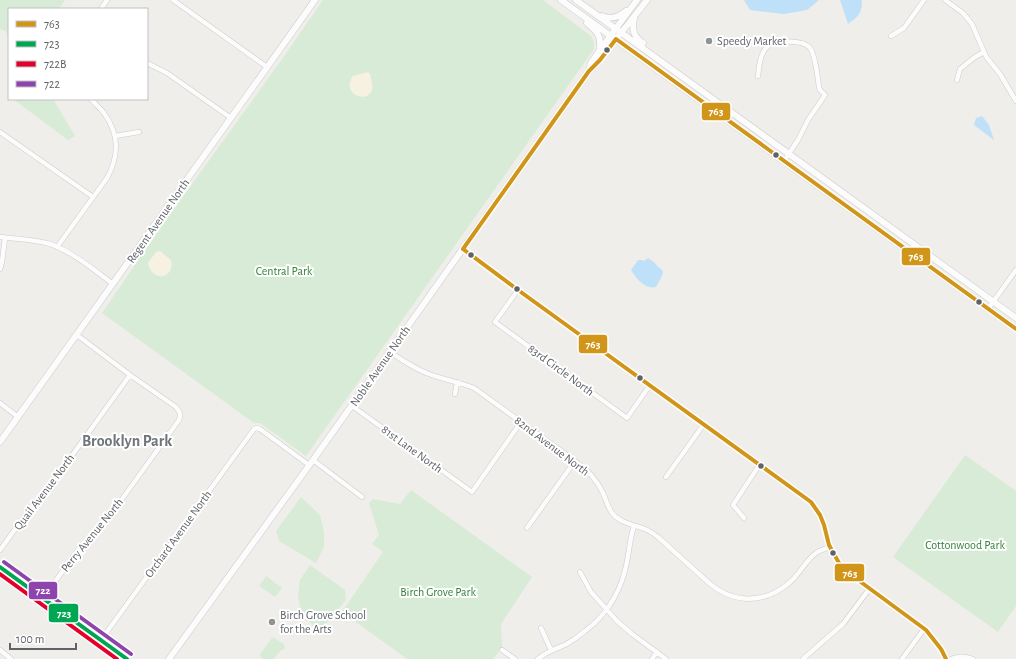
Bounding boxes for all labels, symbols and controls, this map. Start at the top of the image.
legend [8,8,148,100]
text: 763 [44,18,60,30]
place label: Speedy Market [717,35,787,48]
marker: Speedy Market [704,36,714,46]
text: 723 [44,38,59,50]
unlabelled marker [602,45,612,55]
text: 722B [44,58,66,70]
text: 722 [44,78,60,90]
line badge: 763 [701,102,731,121]
text: 763 [709,106,724,117]
unlabelled marker [771,150,781,160]
street label: Regent Avenue North [125,177,191,265]
line badge: 763 [901,247,931,266]
unlabelled marker [466,250,476,260]
text: 763 [909,251,924,262]
park label: Central Park [256,265,313,277]
unlabelled marker [512,284,522,294]
unlabelled marker [974,297,984,307]
street label: Noble Avenue North [348,324,412,408]
line badge: 763 [578,334,608,354]
text: 763 [586,339,601,350]
street label: 83rd Circle North [526,342,596,398]
unlabelled marker [635,373,645,383]
street label: 82nd Avenue North [512,414,592,478]
street label: 81st Lane North [379,423,445,475]
district label: Brooklyn Park [82,433,172,450]
street label: Quail Avenue North [12,452,77,533]
unlabelled marker [756,461,766,471]
street label: Orchard Avenue North [142,488,214,580]
street label: Perry Avenue North [59,496,126,575]
park label: Cottonwood Park [925,539,1005,551]
unlabelled marker [828,548,838,558]
line badge: 763 [834,563,865,582]
text: 763 [843,568,858,579]
line badge: 722 [28,581,58,600]
text: 722 [35,585,51,596]
park label: Birch Grove Park [400,586,476,598]
line badge: 723 [48,603,79,623]
text: 723 [57,608,72,619]
place label: Birch Grove School for the Arts [280,609,366,635]
marker: Birch Grove School for the Arts [267,617,277,627]
scale bar [10,625,76,651]
text: 100 m [16,633,44,645]

